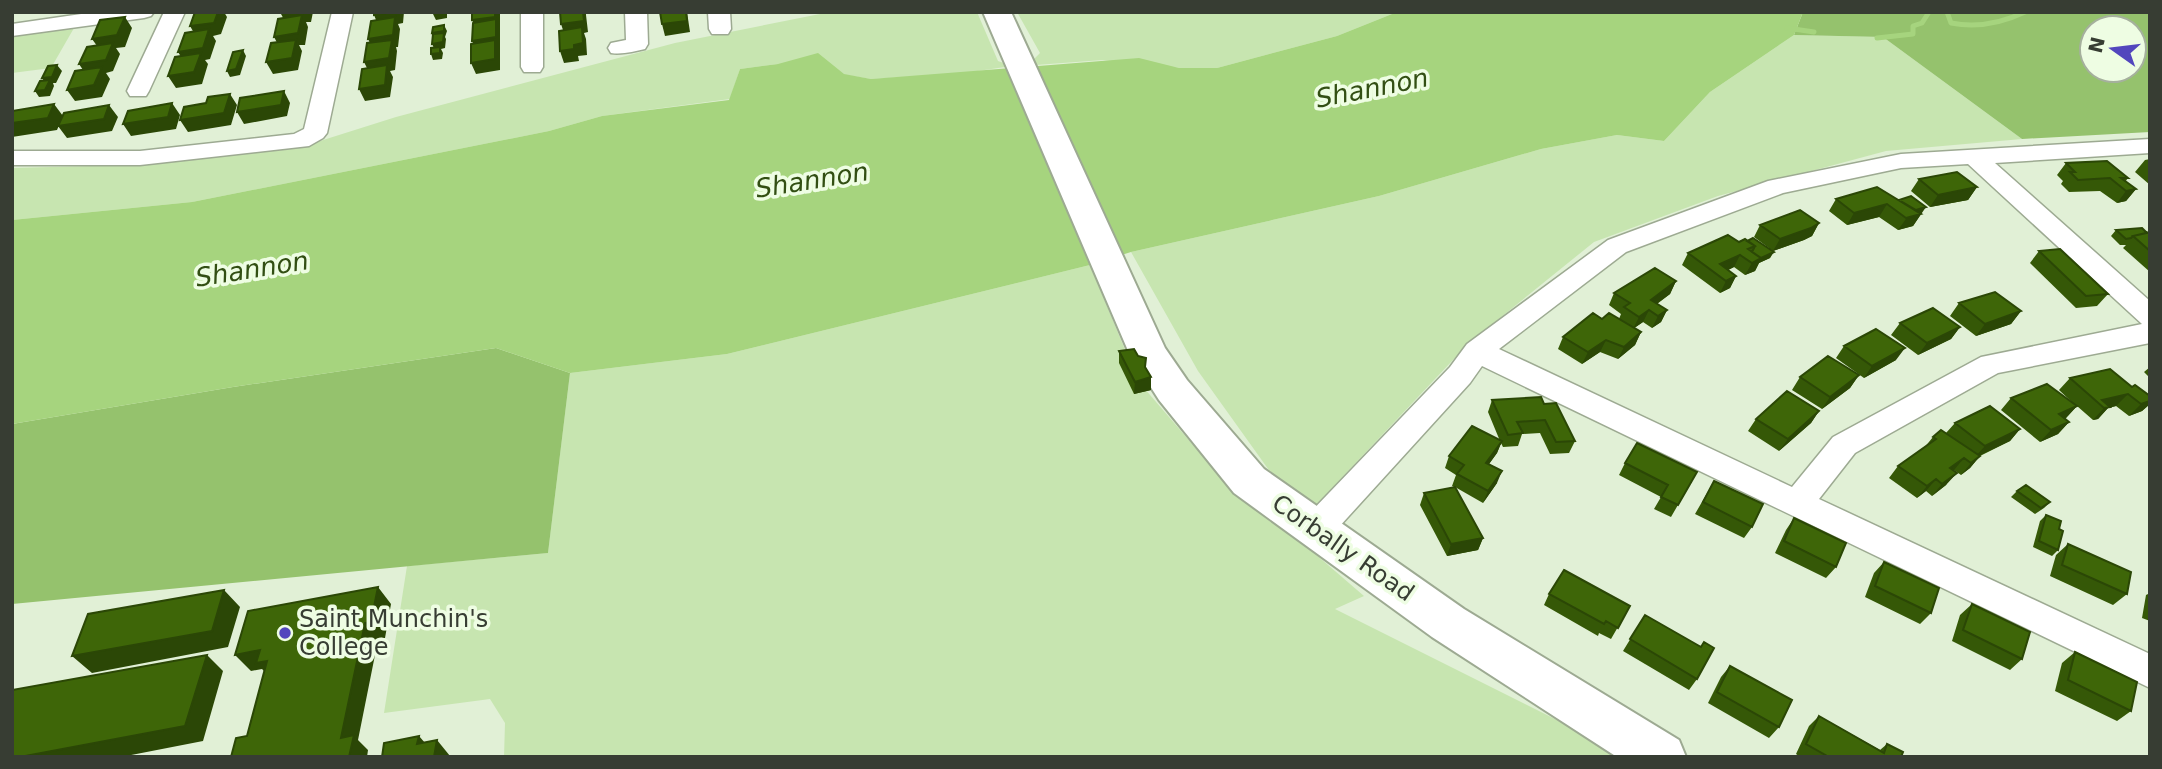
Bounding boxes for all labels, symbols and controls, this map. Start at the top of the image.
north arrow [2078,14,2148,84]
text: N [2084,35,2109,55]
water label: Shannon [1313,62,1431,114]
water label: Shannon [753,156,871,204]
water label: Shannon [193,245,311,293]
street label: Corbally Road [1267,489,1419,607]
place label: Saint Munchin's College [299,605,488,661]
marker: Saint Munchin's College [277,625,293,641]

